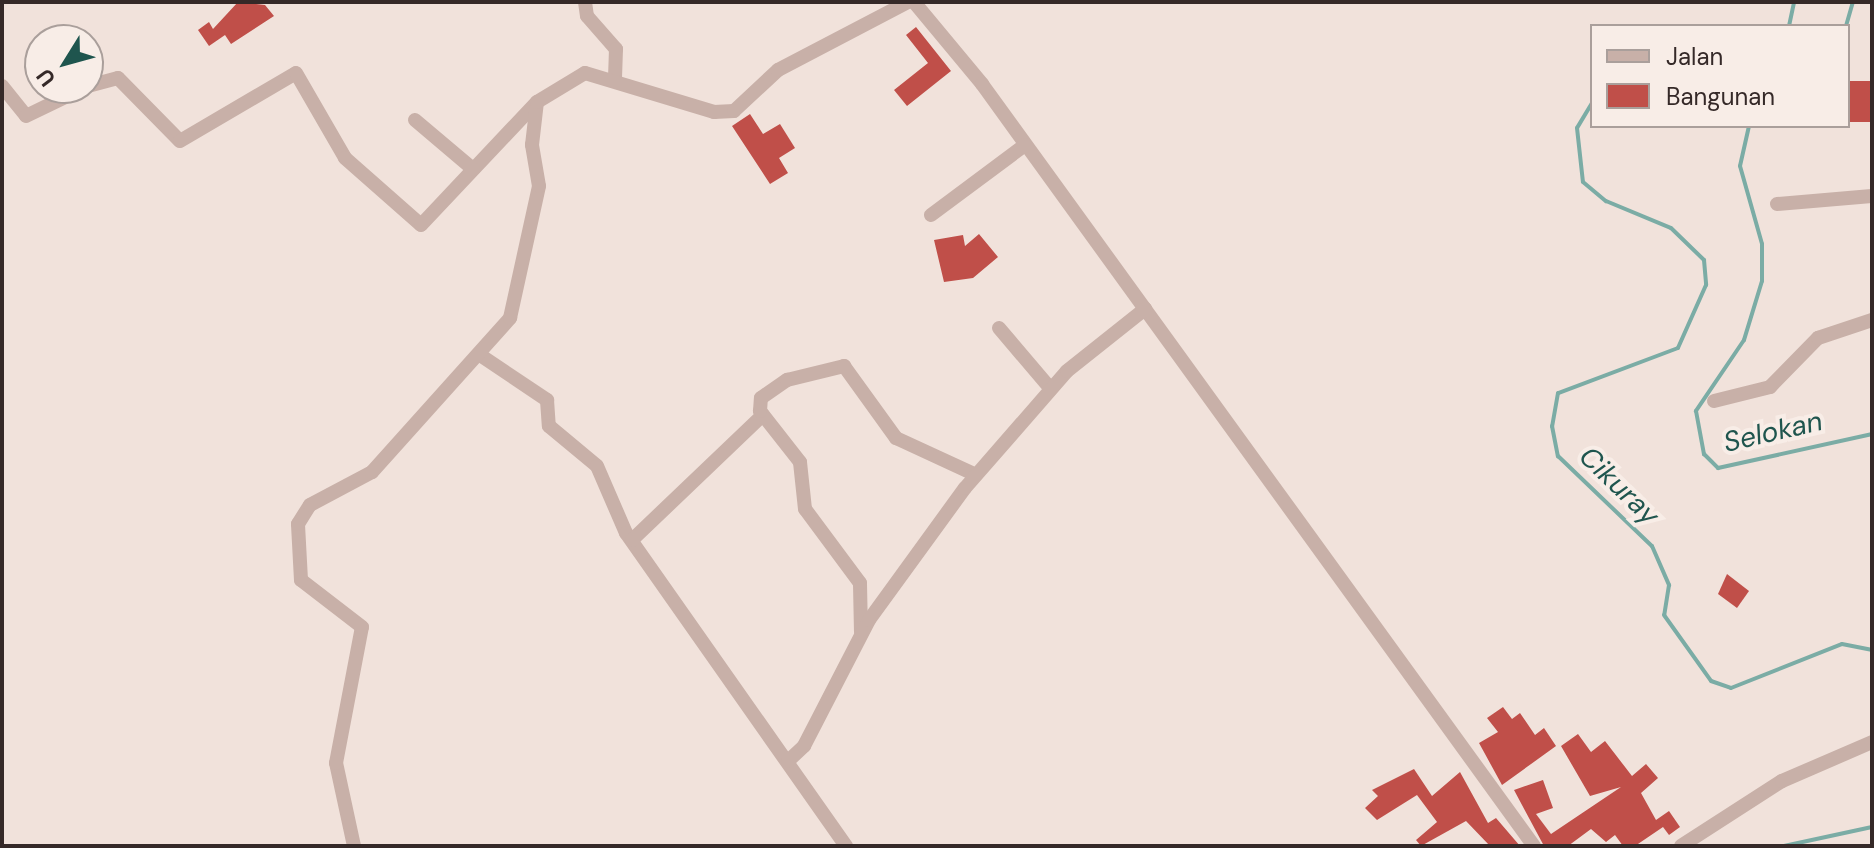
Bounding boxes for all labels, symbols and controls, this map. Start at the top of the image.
north arrow [24,24,104,104]
legend [1590,24,1850,128]
text: Jalan [1666,41,1723,72]
text: U [30,63,62,92]
text: Bangunan [1666,81,1775,112]
water label: Selokan [1720,404,1826,460]
water label: Cikuray [1572,440,1666,532]

